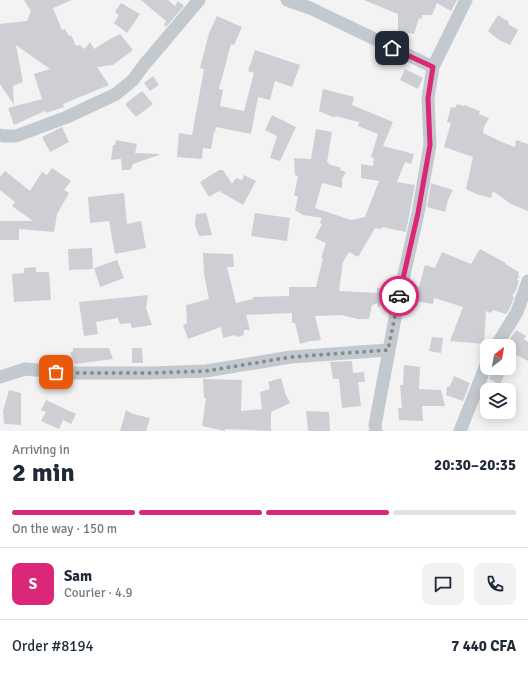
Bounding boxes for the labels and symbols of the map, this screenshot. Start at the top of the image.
pin [375,31,409,65]
courier [379,276,419,316]
north arrow [480,339,516,375]
pin [39,355,73,389]

